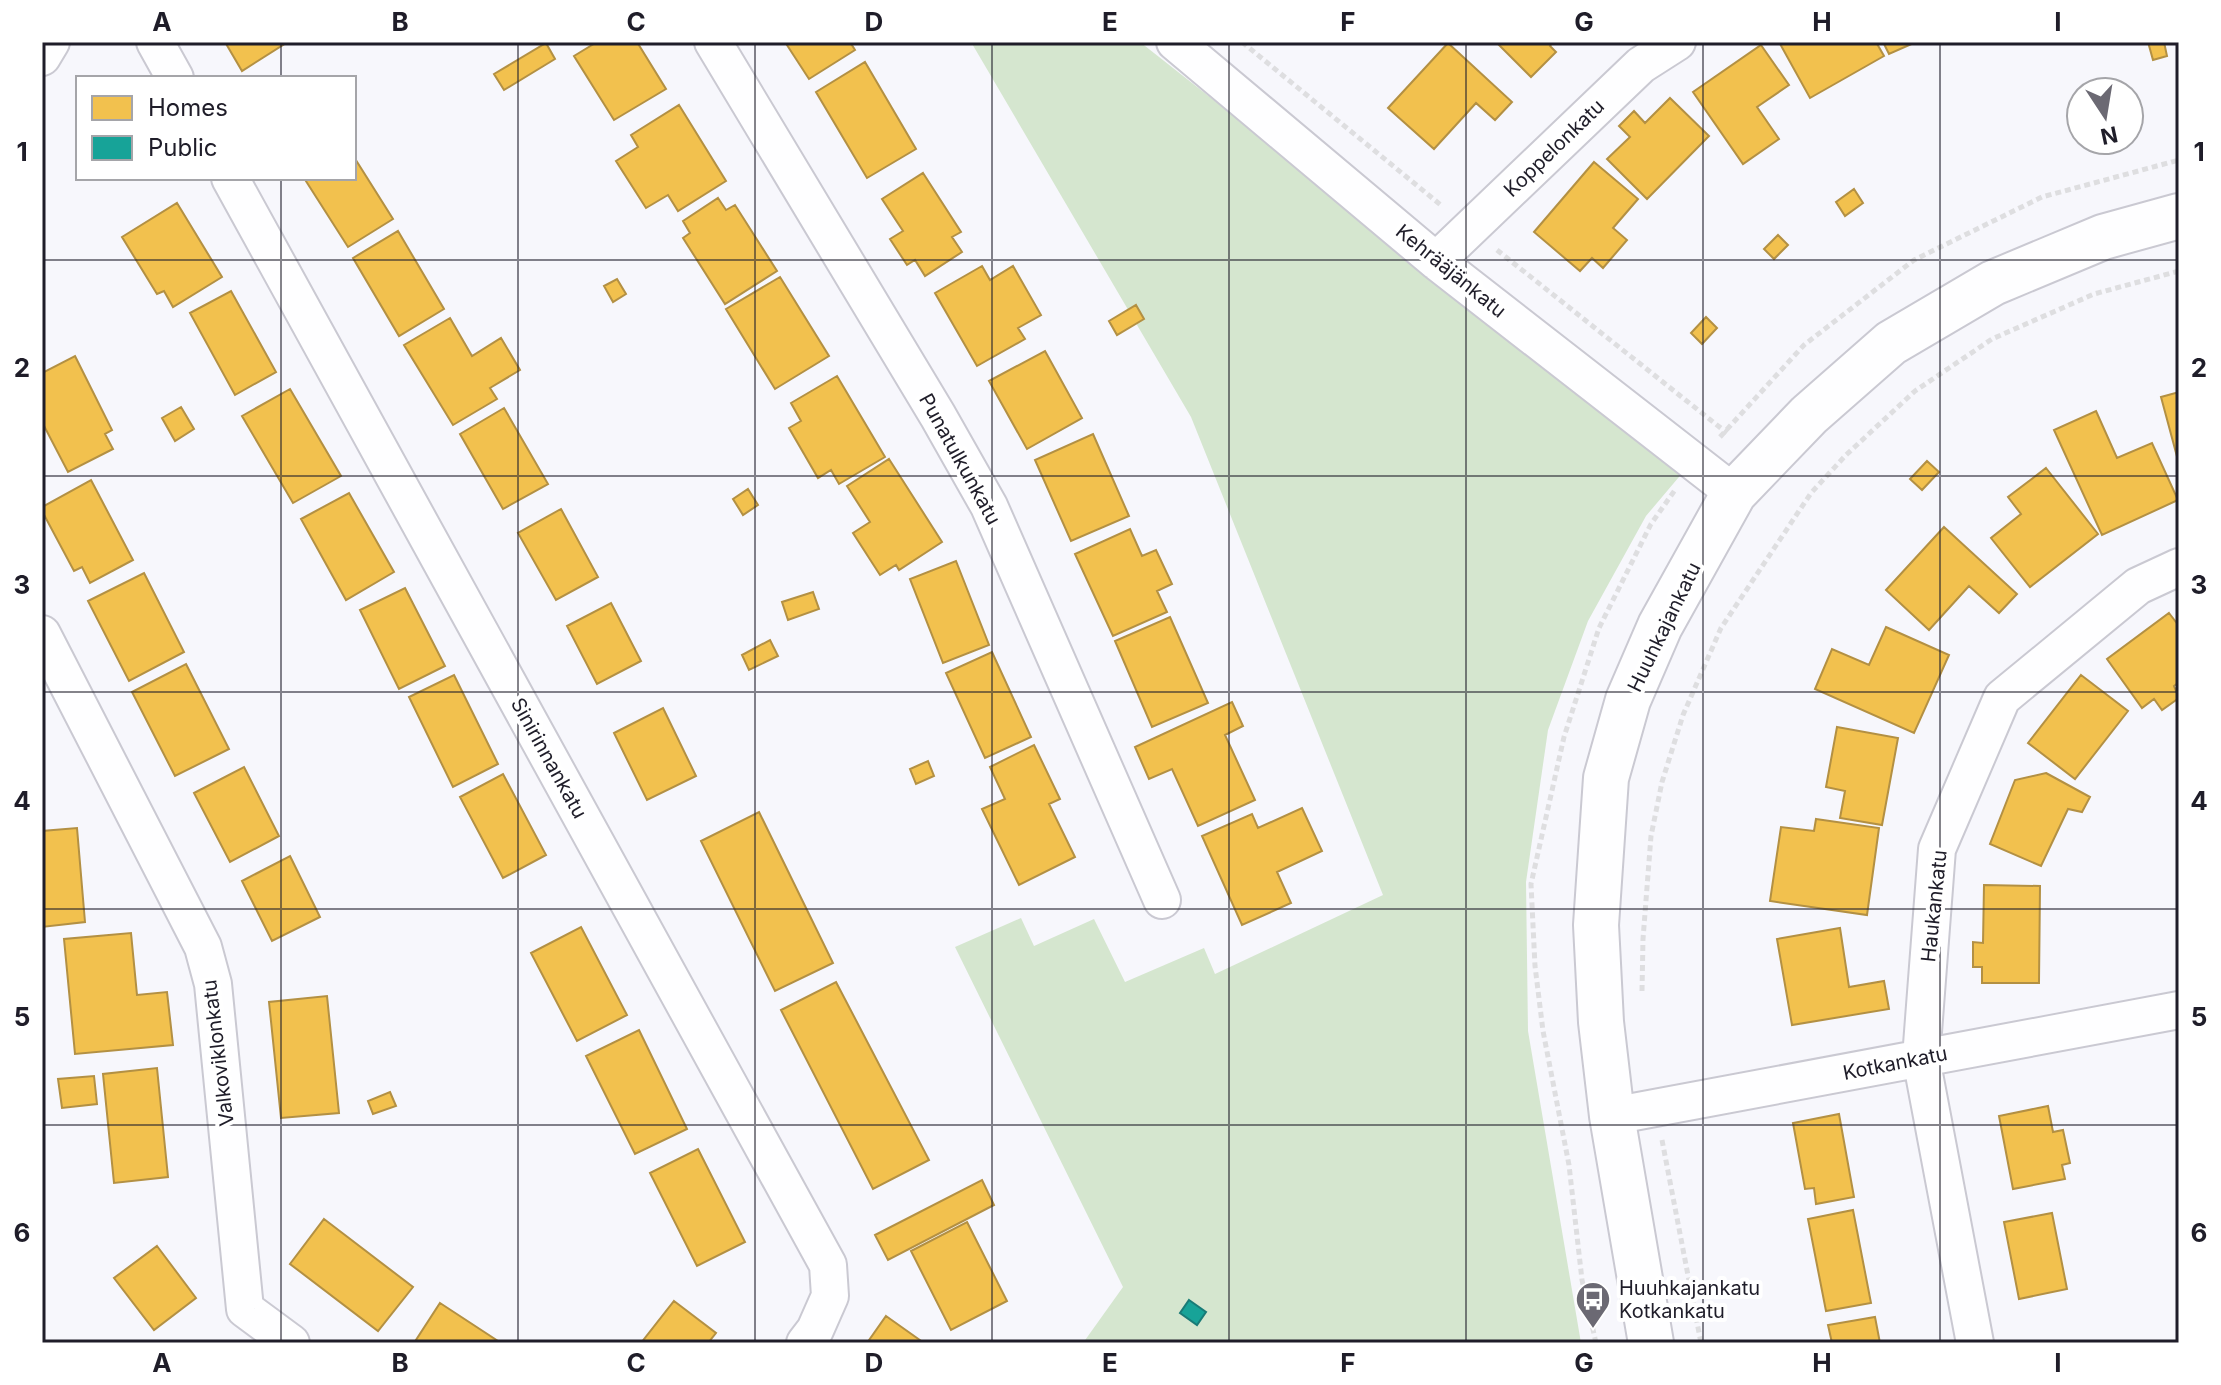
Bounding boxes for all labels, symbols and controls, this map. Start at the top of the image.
text: A [152,6,172,37]
text: B [391,6,409,37]
text: C [626,6,646,37]
text: D [865,6,883,37]
text: E [1102,6,1118,37]
text: F [1340,6,1356,37]
text: G [1574,6,1594,37]
text: H [1812,6,1832,37]
text: I [2054,6,2062,37]
legend [76,76,356,180]
north arrow [2065,76,2145,156]
text: Homes [148,93,228,122]
street label: Koppelonkatu [1499,94,1609,202]
text: N [2098,121,2120,150]
text: Public [148,133,218,162]
text: 1 [16,136,28,167]
text: 1 [2193,136,2205,167]
street label: Kehrääjänkatu [1391,219,1511,323]
text: 2 [14,352,30,383]
text: 2 [2191,352,2207,383]
street label: Punatulkunkatu [914,389,1006,529]
street label: Huuhkajankatu [1622,558,1706,696]
text: 3 [14,569,30,600]
text: 3 [2191,569,2207,600]
street label: Sinirinnankatu [506,693,592,823]
text: 4 [13,785,31,816]
text: 4 [2190,785,2208,816]
street label: Haukankatu [1916,849,1952,963]
street label: Valkoviklonkatu [197,978,239,1128]
text: 5 [14,1001,30,1032]
text: 5 [2191,1001,2207,1032]
street label: Kotkankatu [1841,1041,1949,1085]
text: 6 [14,1217,30,1248]
text: 6 [2191,1217,2207,1248]
place label: Huuhkajankatu Kotkankatu [1619,1276,1760,1323]
bus stop icon: Huuhkajankatu Kotkankatu [1574,1280,1612,1330]
text: A [152,1347,172,1378]
text: B [391,1347,409,1378]
text: C [626,1347,646,1378]
text: D [865,1347,883,1378]
text: E [1102,1347,1118,1378]
text: F [1340,1347,1356,1378]
text: G [1574,1347,1594,1378]
text: H [1812,1347,1832,1378]
text: I [2054,1347,2062,1378]

